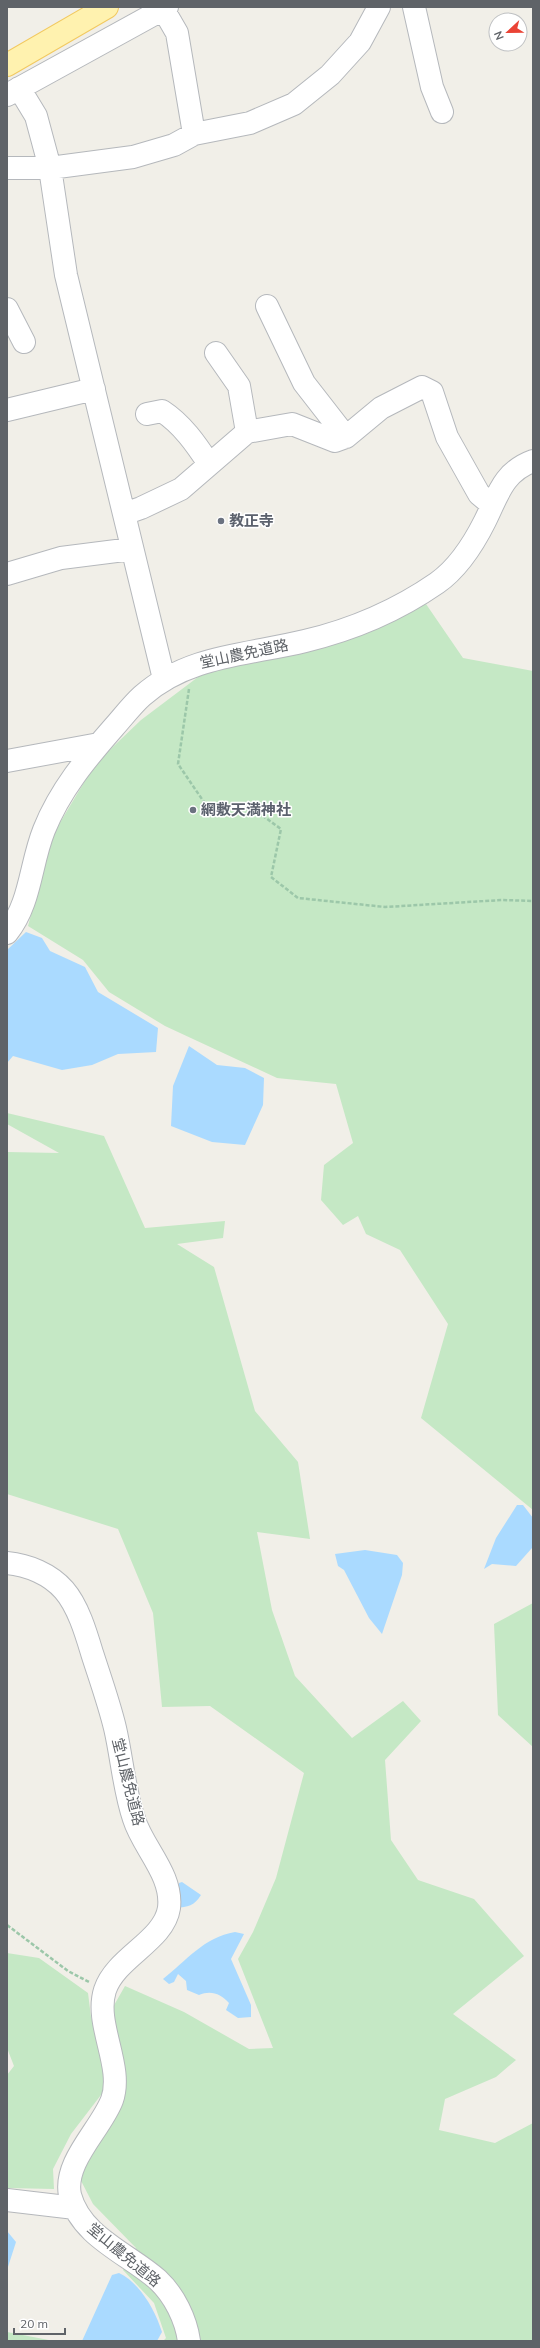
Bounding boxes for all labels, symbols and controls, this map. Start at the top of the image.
north arrow [488,12,528,52]
text: N [491,29,507,42]
place label: 教正寺 [229,511,274,530]
marker: 教正寺 [216,516,226,526]
street label: 堂山農免道路 [198,635,290,672]
place label: 網敷天満神社 [201,800,291,819]
marker: 網敷天満神社 [188,805,198,815]
street label: 堂山農免道路 [108,1736,149,1828]
street label: 堂山農免道路 [84,2218,165,2291]
scale bar [14,2310,65,2336]
text: 20 m [20,2316,48,2331]

